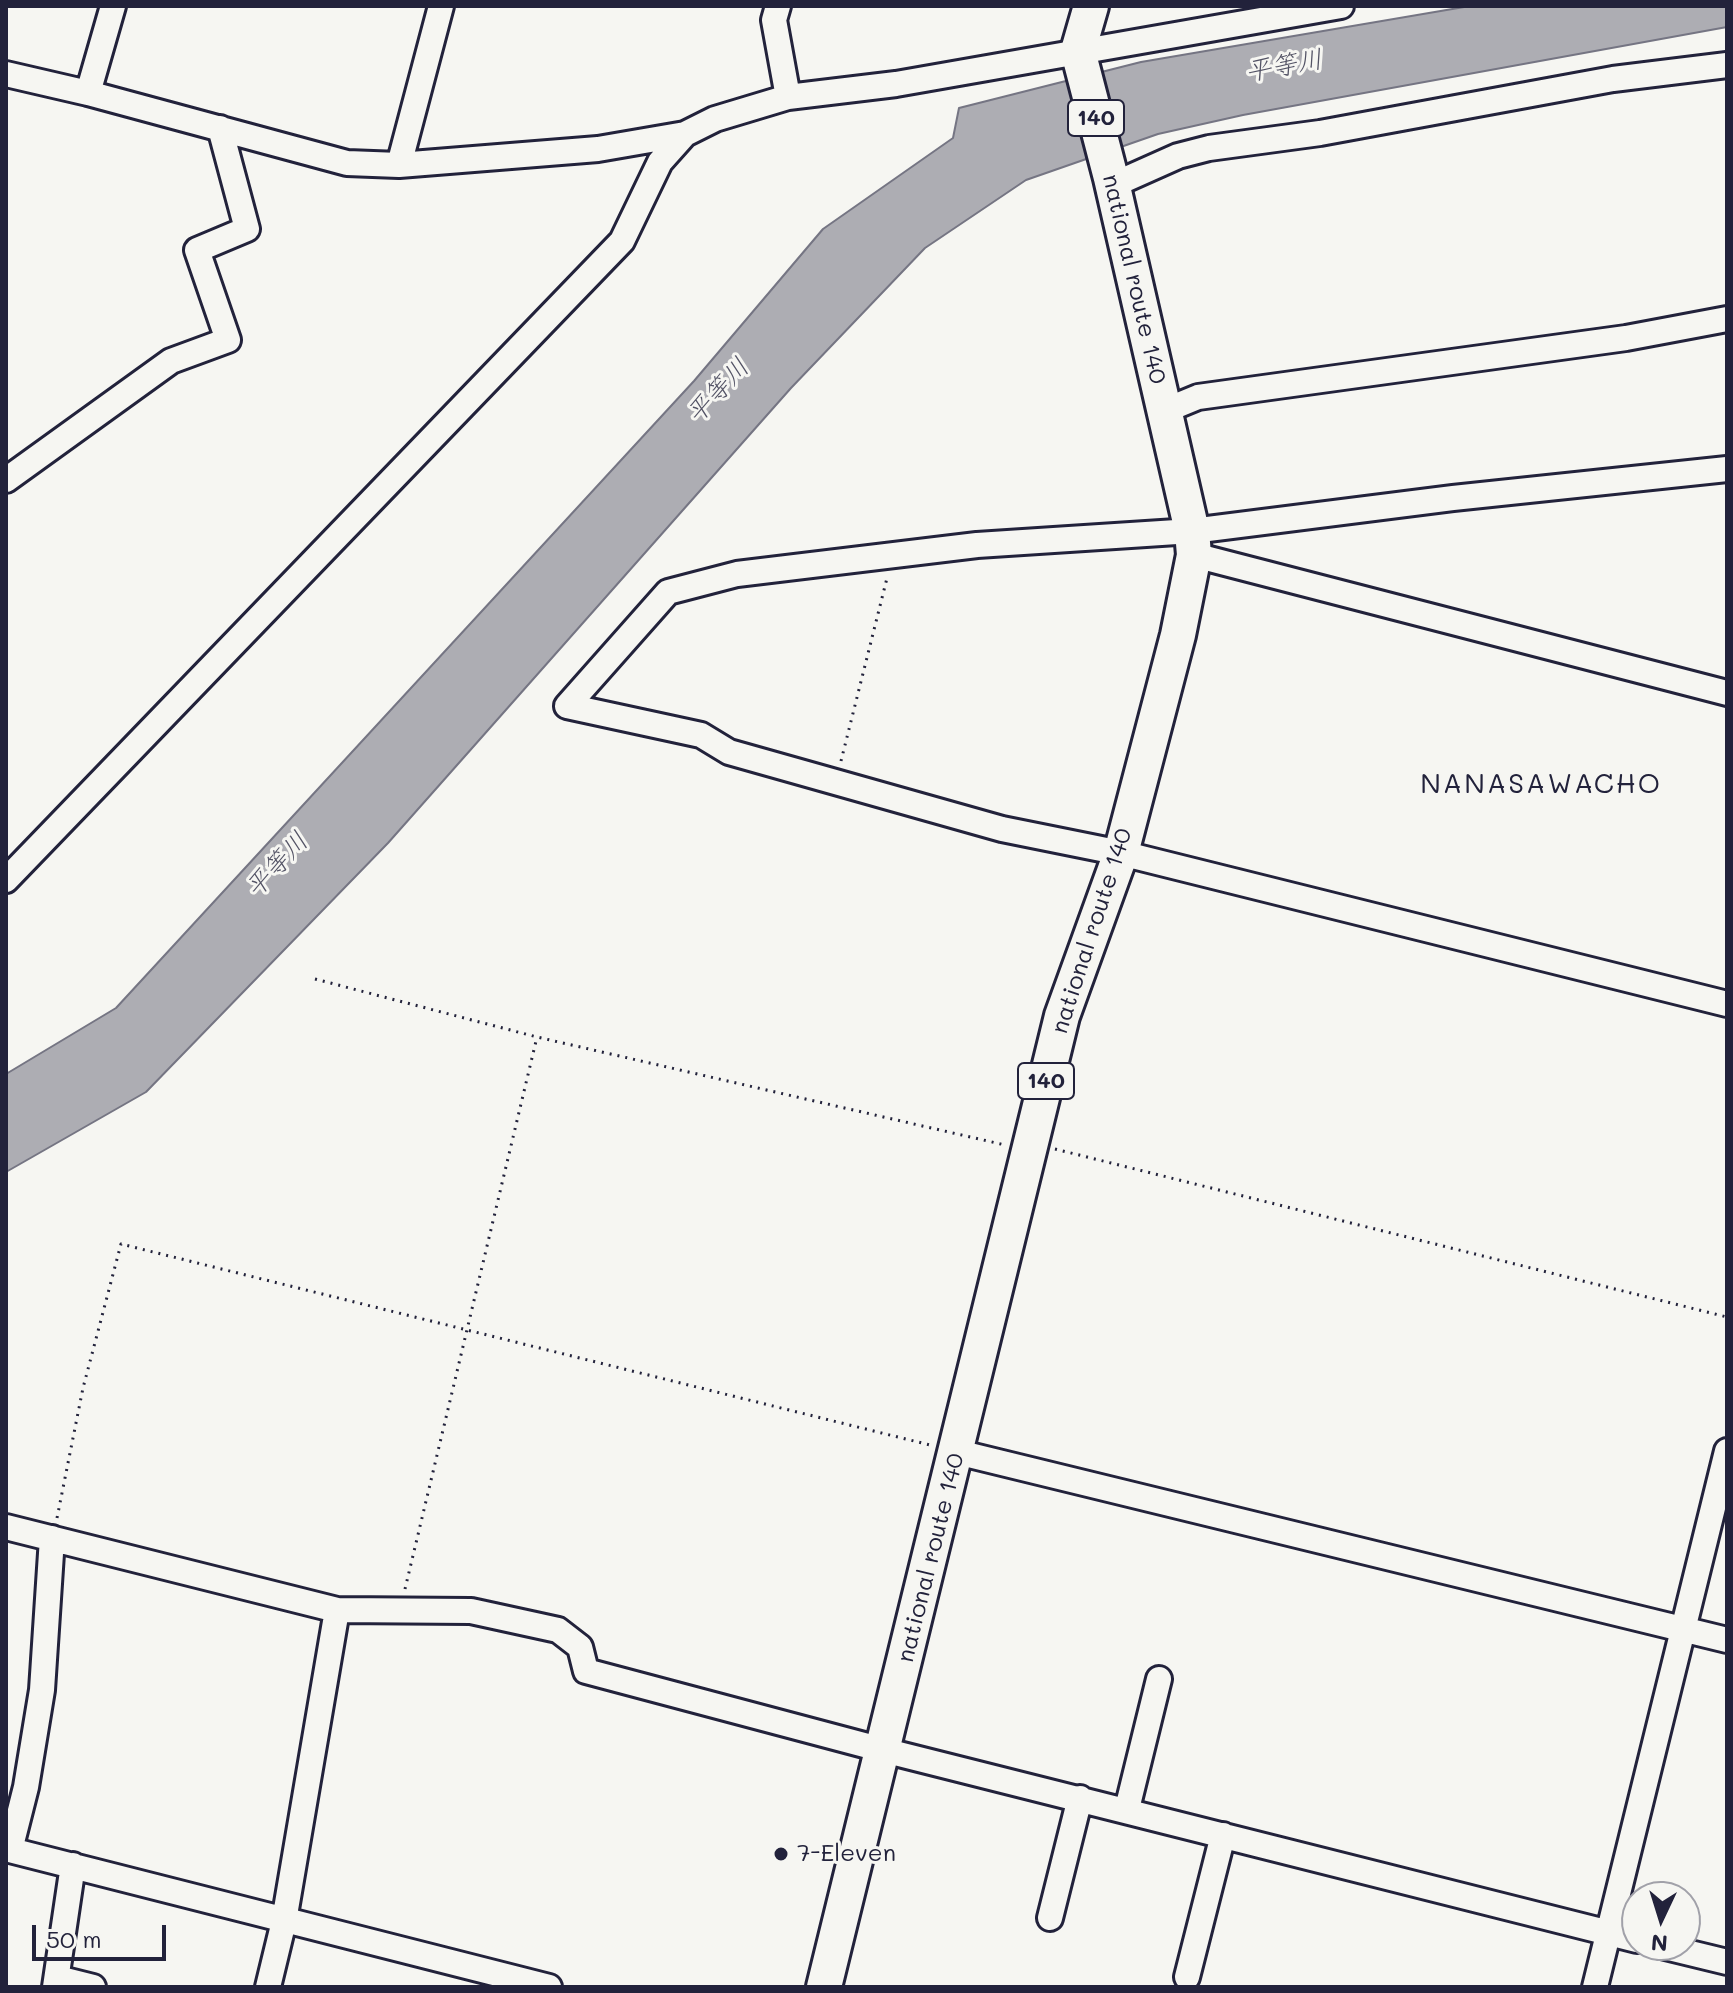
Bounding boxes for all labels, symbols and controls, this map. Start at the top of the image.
water label: 平等川 [1243,44,1325,88]
road number: 140 [1068,100,1124,136]
street label: national route 140 [1096,171,1172,387]
water label: 平等川 [680,352,756,430]
district label: NANASAWACHO [1420,767,1662,801]
street label: national route 140 [1045,825,1139,1037]
water label: 平等川 [239,826,315,904]
road number: 140 [1018,1063,1074,1099]
street label: national route 140 [891,1450,971,1666]
place label: 7-Eleven [797,1840,896,1868]
marker: 7-Eleven [772,1845,790,1863]
north arrow [1621,1881,1701,1961]
scale bar [36,1909,170,1959]
text: 50 m [46,1923,102,1954]
text: N [1650,1928,1669,1958]

